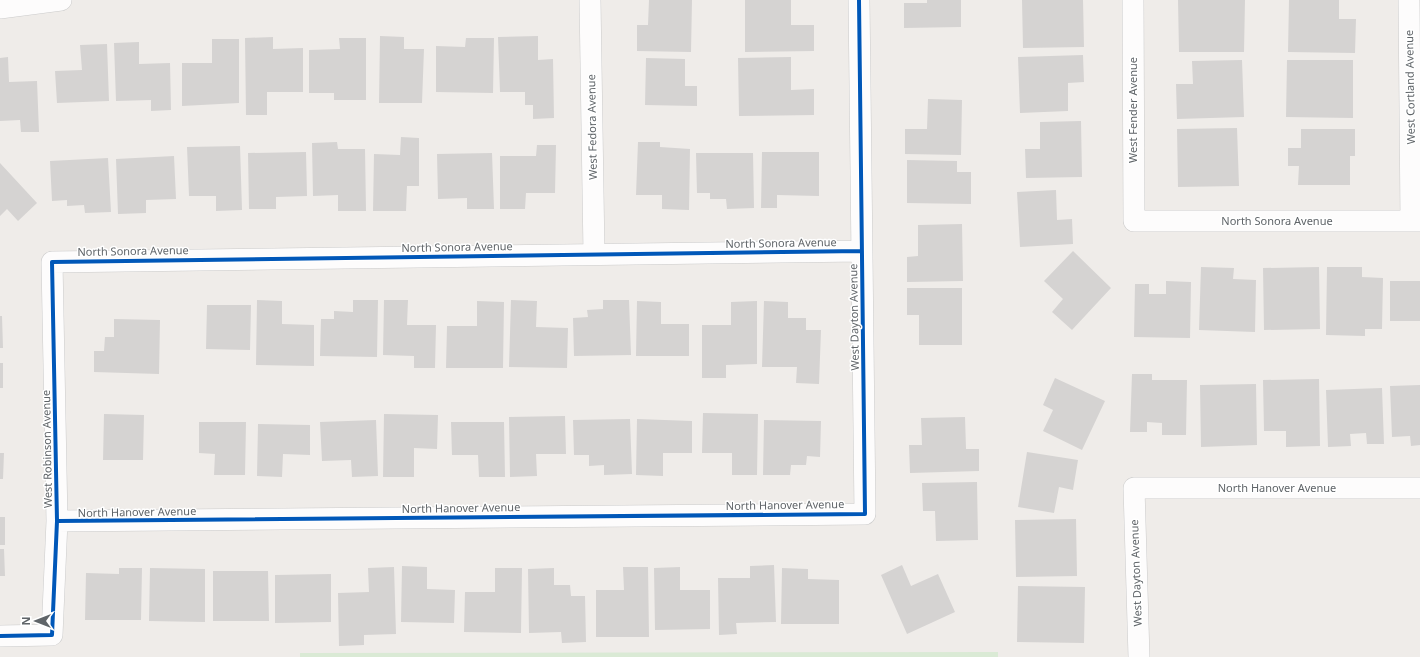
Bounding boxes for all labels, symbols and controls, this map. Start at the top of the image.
street label: West Cortland Avenue [1401,30,1418,144]
street label: West Fender Avenue [1125,57,1140,163]
street label: West Fedora Avenue [583,74,600,180]
street label: North Sonora Avenue [1221,213,1333,228]
street label: North Sonora Avenue [725,234,837,251]
street label: North Sonora Avenue [401,238,513,255]
street label: North Sonora Avenue [77,242,189,259]
street label: West Dayton Avenue [845,263,862,371]
street label: West Robinson Avenue [38,390,55,508]
street label: North Hanover Avenue [1218,480,1336,495]
street label: North Hanover Avenue [726,496,844,513]
street label: North Hanover Avenue [402,499,520,516]
street label: North Hanover Avenue [78,503,196,520]
street label: West Dayton Avenue [1126,519,1145,627]
north arrow [16,601,56,641]
text: N [18,617,33,625]

